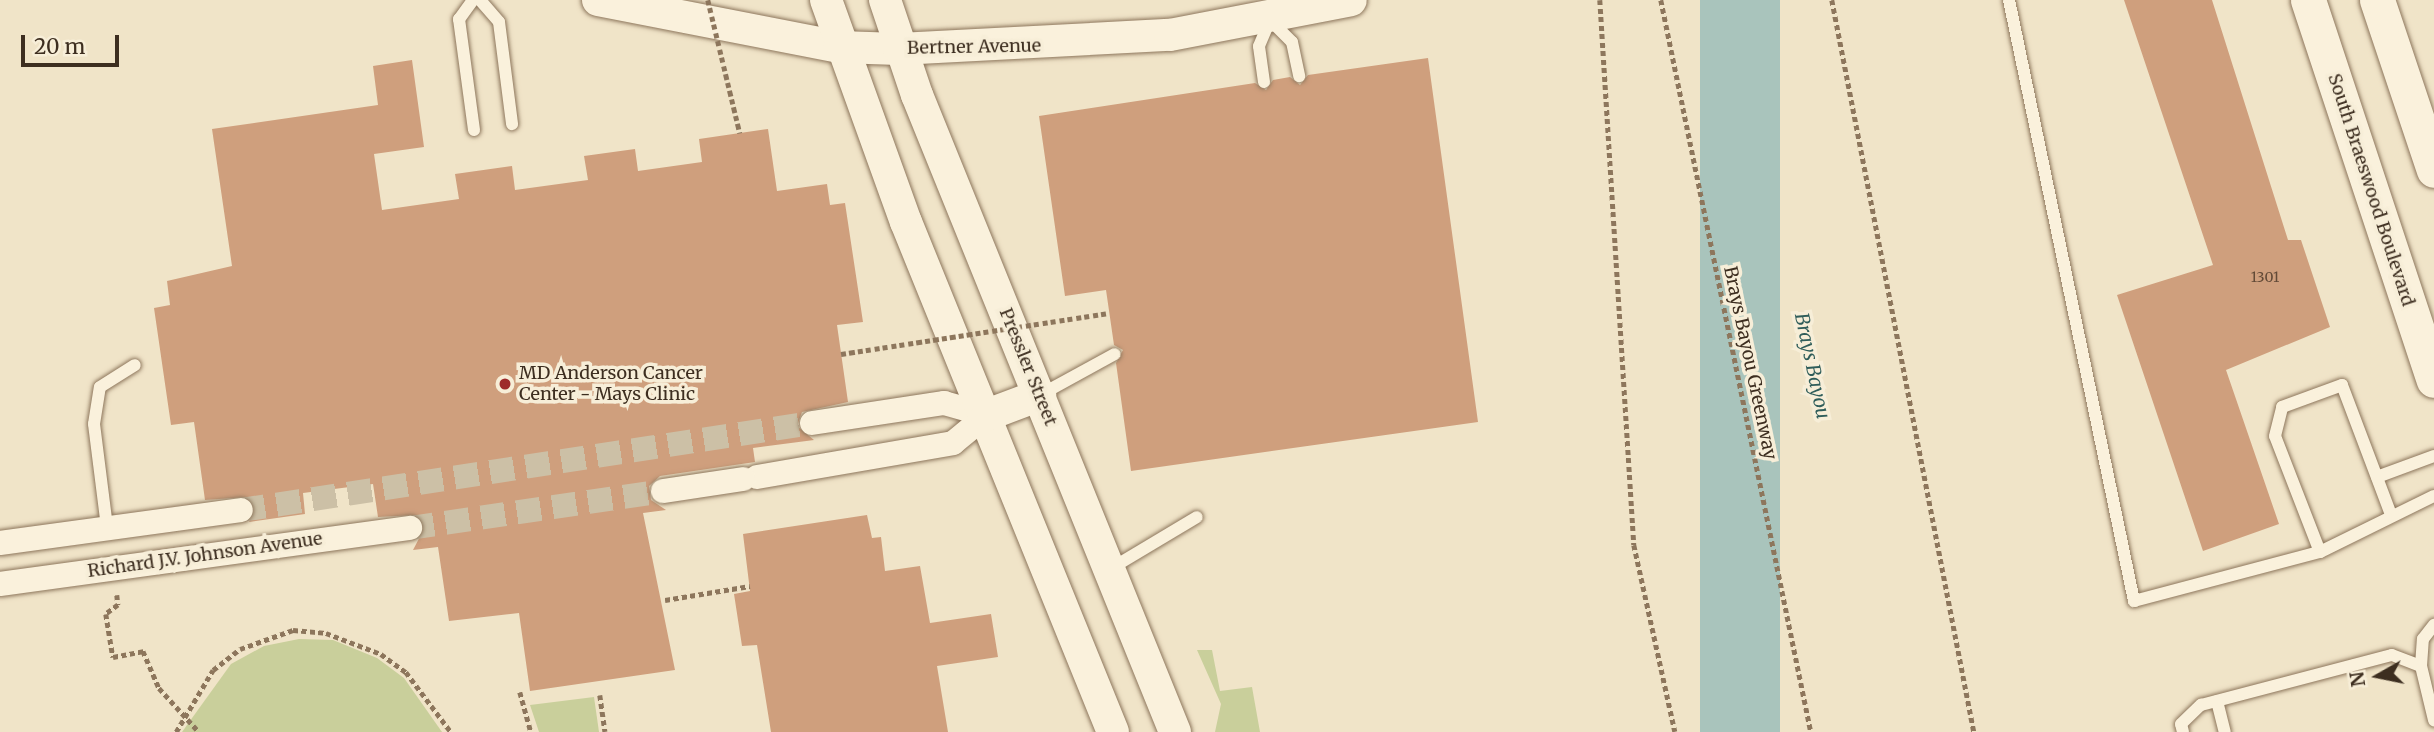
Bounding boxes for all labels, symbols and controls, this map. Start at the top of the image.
scale bar [24,21,122,65]
text: 20 m [34,33,85,60]
street label: Bertner Avenue [907,35,1041,59]
street label: South Braeswood Boulevard [2323,71,2419,309]
street label: Brays Bayou Greenway [1719,264,1781,462]
house number: 1301 [2251,269,2279,285]
street label: Pressler Street [995,305,1061,429]
water label: Brays Bayou [1790,311,1834,421]
place label: MD Anderson Cancer Center - Mays Clinic [519,363,703,406]
marker: MD Anderson Cancer Center - Mays Clinic [497,376,513,392]
street label: Richard J.V. Johnson Avenue [86,528,324,582]
north arrow [2343,641,2413,711]
text: N [2344,670,2370,689]

